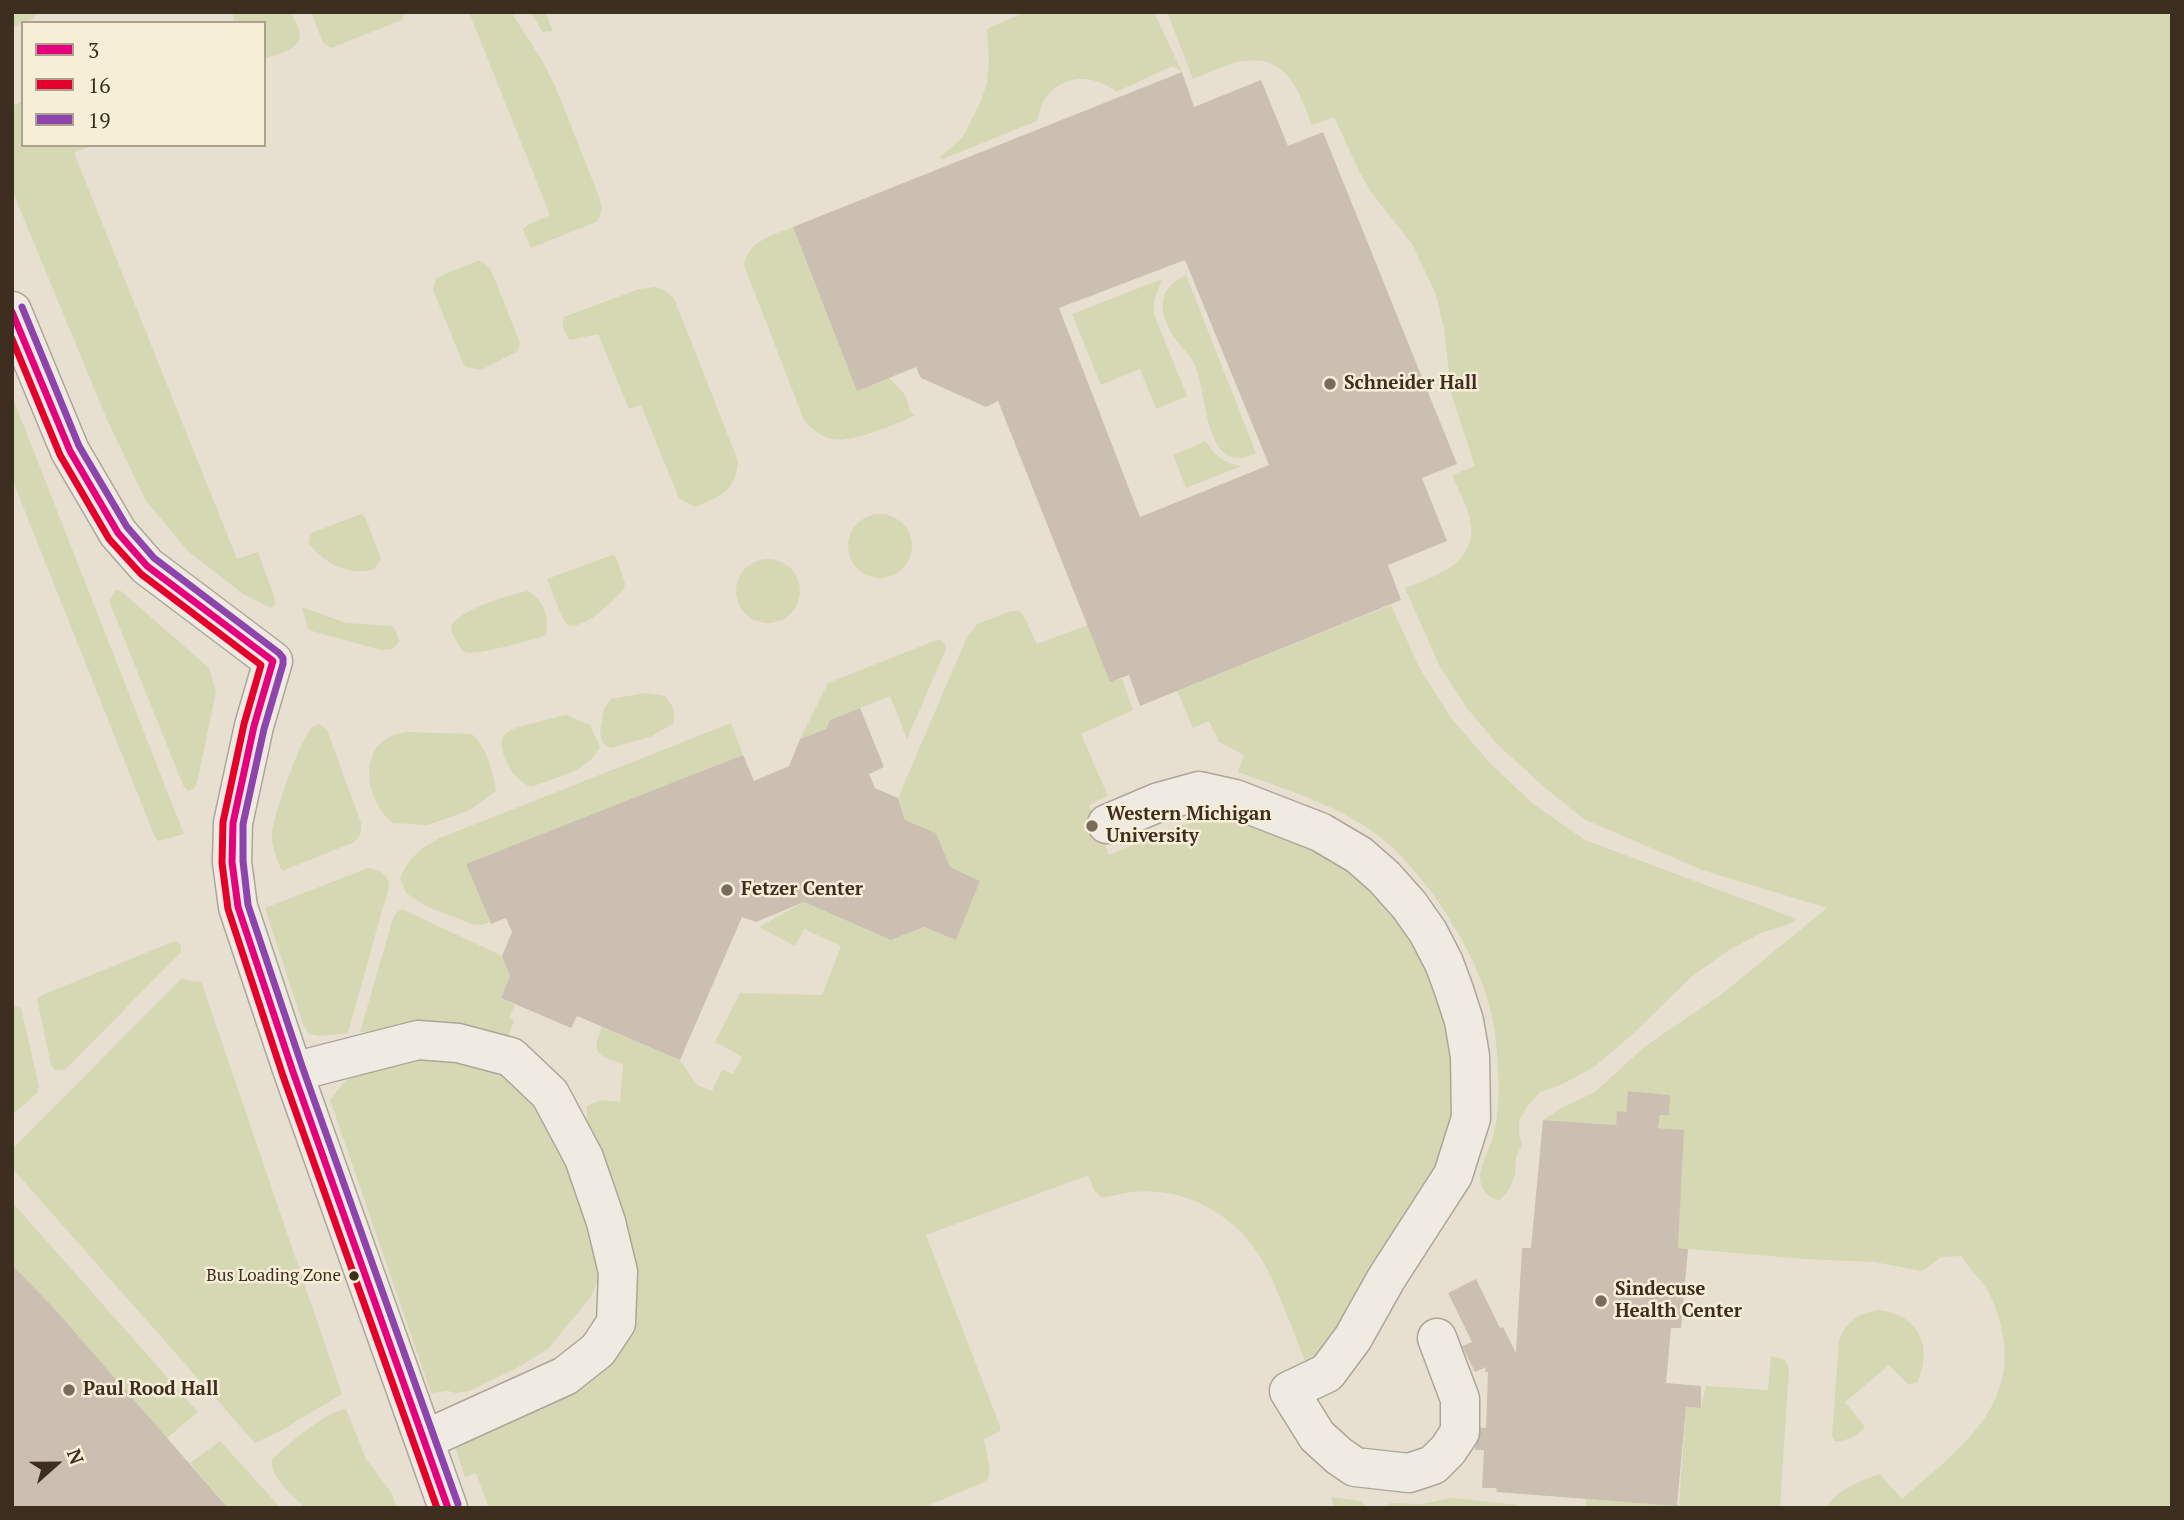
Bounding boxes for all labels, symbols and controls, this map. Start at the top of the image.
legend [21,21,266,147]
text: 3 [88,36,99,64]
text: 16 [88,71,110,99]
text: 19 [88,106,110,134]
place label: Schneider Hall [1344,373,1477,395]
marker: Schneider Hall [1322,376,1338,392]
place label: Western Michigan University [1106,804,1271,848]
marker: Western Michigan University [1084,818,1100,834]
place label: Fetzer Center [741,879,863,901]
marker: Fetzer Center [719,882,735,898]
place label: Bus Loading Zone [206,1266,341,1286]
marker: Bus Loading Zone [347,1269,361,1283]
place label: Sindecuse Health Center [1615,1279,1742,1323]
marker: Sindecuse Health Center [1593,1293,1609,1309]
place label: Paul Rood Hall [83,1379,219,1401]
marker: Paul Rood Hall [61,1382,77,1398]
north arrow [21,1429,91,1499]
text: N [62,1445,90,1467]

